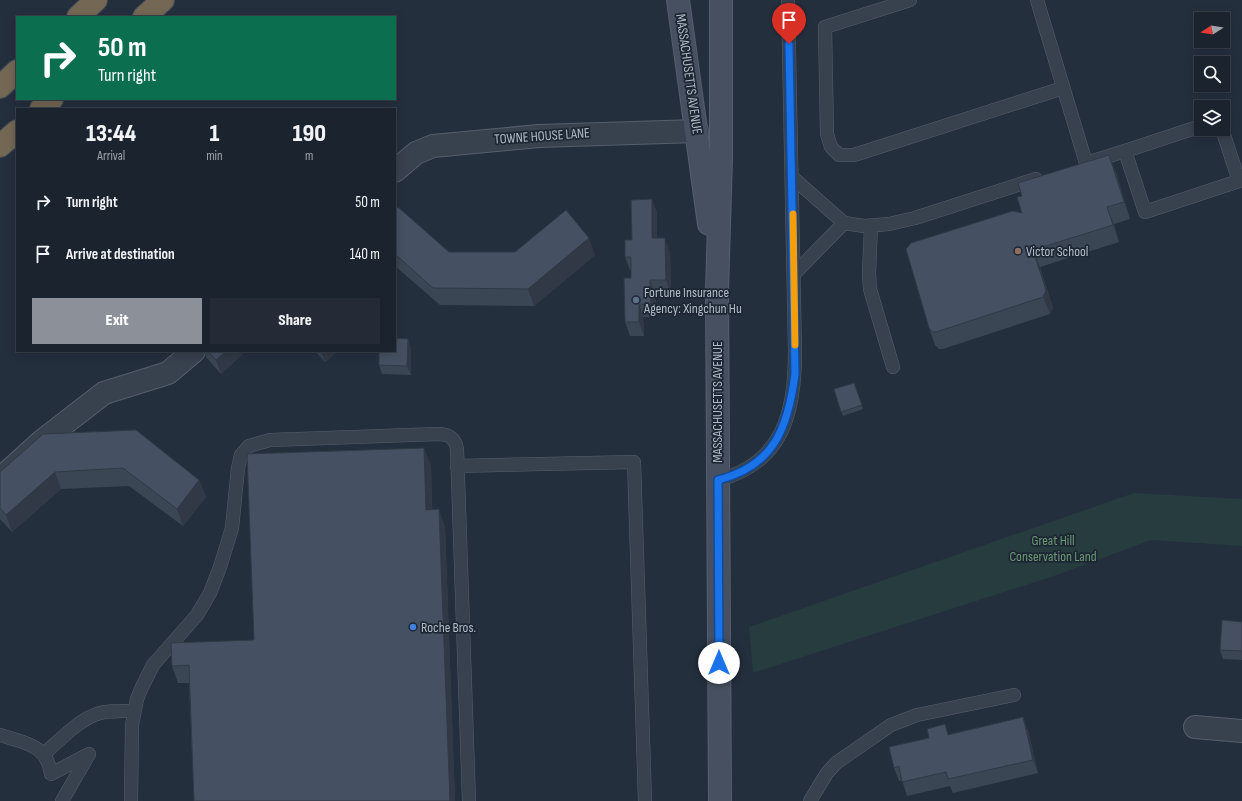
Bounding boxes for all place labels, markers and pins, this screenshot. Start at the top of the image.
pin [772,3,806,44]
place label: Victor School [1026,243,1088,260]
marker: Victor School [1013,246,1023,256]
place label: Fortune Insurance Agency: Xingchun Hu [643,284,742,317]
marker: Fortune Insurance Agency: Xingchun Hu [631,295,641,305]
place label: Roche Bros. [421,619,476,636]
marker: Roche Bros. [408,622,418,632]

